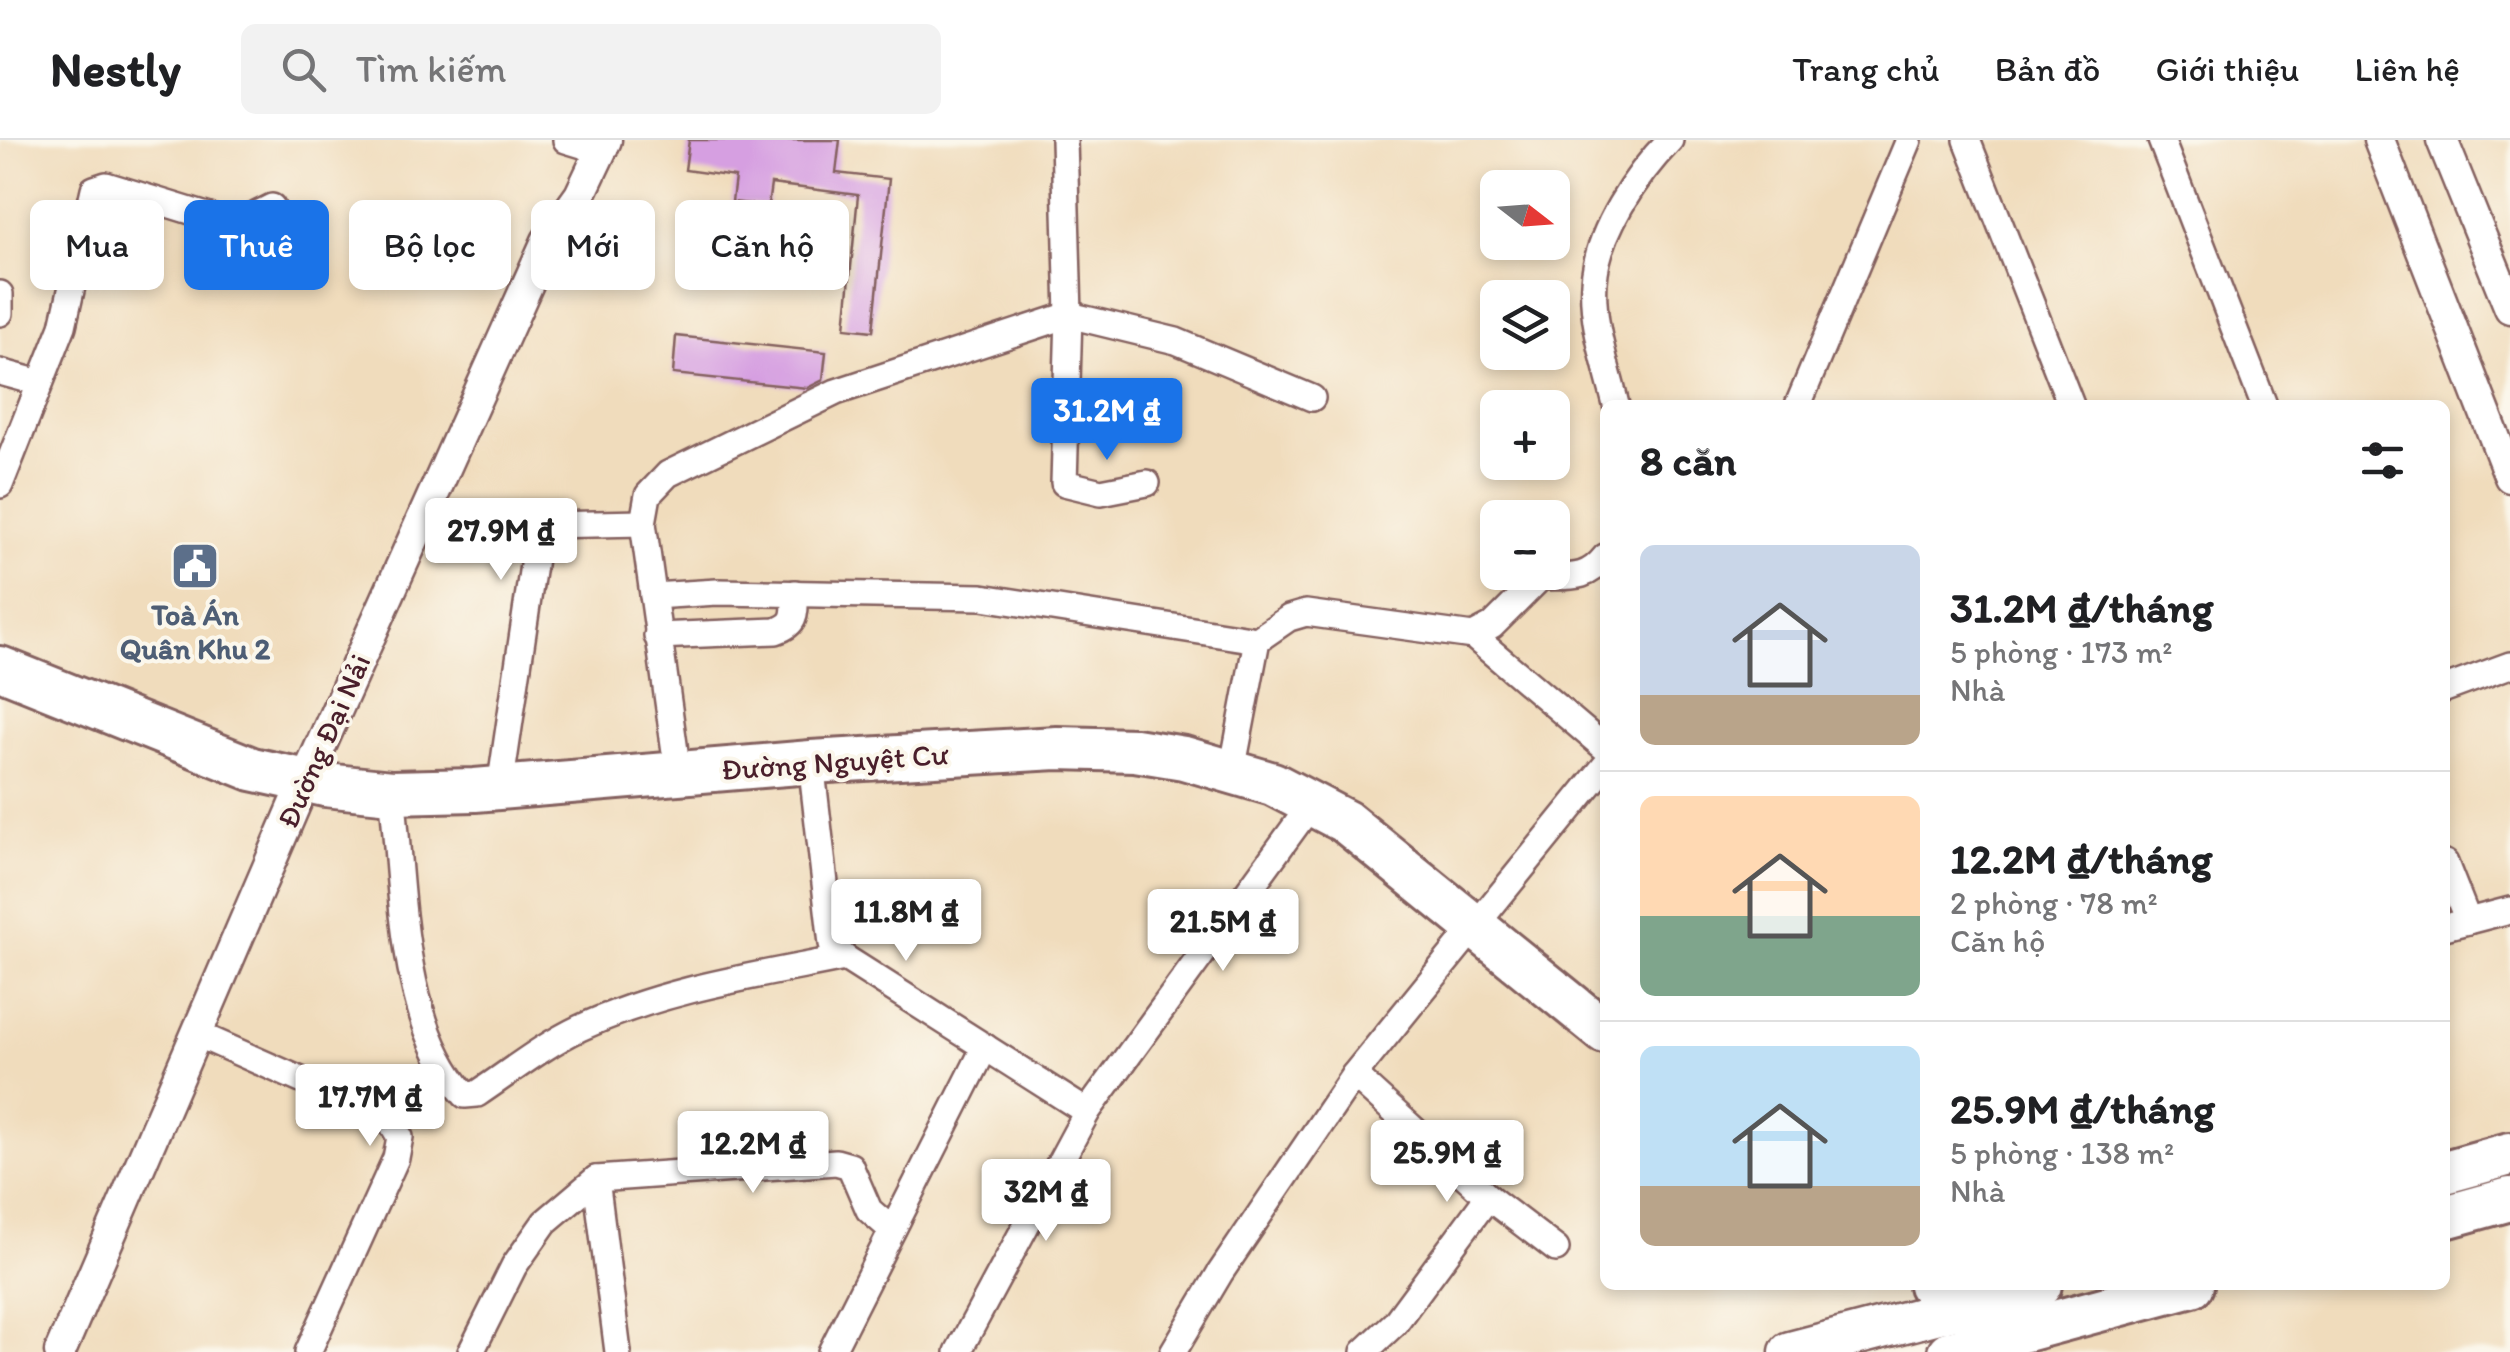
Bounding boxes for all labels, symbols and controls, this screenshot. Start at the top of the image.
search box [241,24,941,114]
text: Nestly [50,40,181,98]
icon: search [276,42,331,97]
text: Tìm kiếm [356,46,506,92]
text: Trang chủ [1792,48,1940,90]
text: Bản đồ [1995,48,2100,90]
text: Giới thiệu [2155,48,2299,90]
text: Liên hệ [2354,48,2460,90]
north arrow [1480,170,1570,260]
map controls [1480,170,1570,590]
chip: Mua [30,200,164,290]
chip: Thuê [184,200,329,290]
chip: Bộ lọc [349,200,511,290]
chip: Mới [531,200,655,290]
chip: Căn hộ [675,200,849,290]
button: layers [1480,280,1570,370]
pin: 31.2M ₫ [1015,378,1199,463]
button: + [1480,390,1570,480]
text: 31.2M ₫ [1053,391,1161,429]
icon: filters [2355,433,2410,488]
text: 8 căn [1640,435,1736,486]
pin: 27.9M ₫ [409,498,593,583]
button: − [1480,500,1570,590]
text: 27.9M ₫ [447,511,555,549]
public building icon: Toà Án Quân Khu 2 [169,540,221,592]
text: 31.2M ₫/tháng [1950,582,2213,633]
icon: home [1720,585,1840,705]
place label: Toà Án Quân Khu 2 [120,596,271,667]
text: 5 phòng · 173 m² [1950,633,2173,671]
street label: Đường Đại Nải [269,648,378,833]
text: Nhà [1950,671,2006,709]
street label: Đường Nguyệt Cư [720,735,950,788]
text: 12.2M ₫/tháng [1950,833,2212,884]
icon: home [1720,836,1840,956]
pin: 11.8M ₫ [814,879,998,964]
text: 2 phòng · 78 m² [1950,884,2158,922]
pin: 21.5M ₫ [1131,889,1315,974]
text: 11.8M ₫ [853,892,959,930]
text: 21.5M ₫ [1170,902,1276,940]
text: Căn hộ [1950,922,2045,960]
pin: 17.7M ₫ [278,1064,462,1149]
text: 17.7M ₫ [318,1077,422,1115]
text: 25.9M ₫/tháng [1950,1083,2215,1134]
icon: home [1720,1086,1840,1206]
pin: 12.2M ₫ [661,1111,845,1196]
pin: 25.9M ₫ [1355,1120,1539,1205]
text: 12.2M ₫ [700,1124,806,1162]
text: 25.9M ₫ [1393,1133,1501,1171]
text: 5 phòng · 138 m² [1950,1134,2174,1172]
pin: 32M ₫ [976,1159,1116,1244]
text: 32M ₫ [1004,1172,1088,1210]
text: Nhà [1950,1172,2006,1210]

